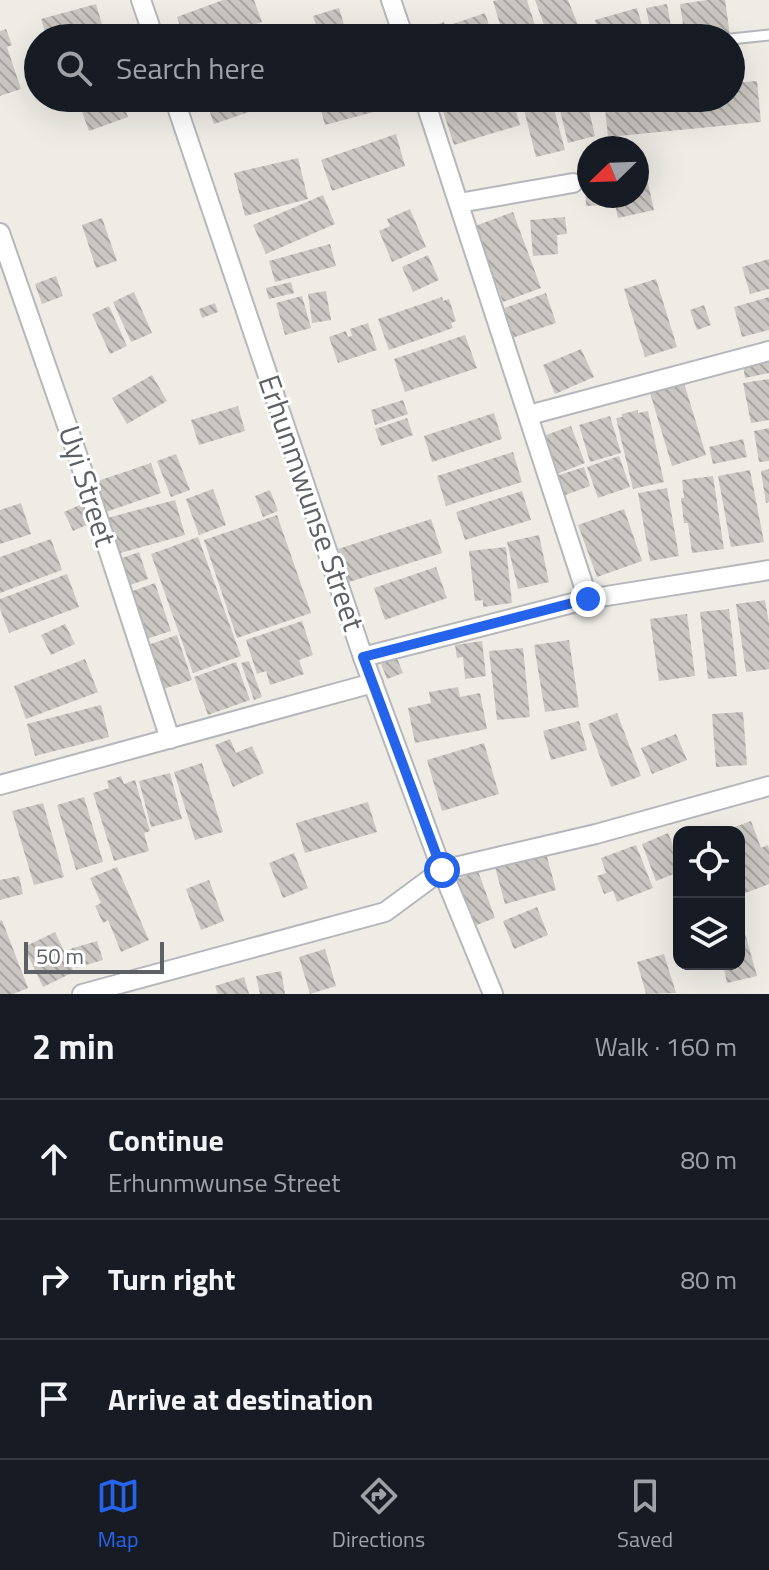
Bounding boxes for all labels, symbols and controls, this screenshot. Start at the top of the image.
search box [24,24,745,112]
text: Search here [116,45,265,91]
icon: search [52,46,96,90]
north arrow [577,136,649,208]
street label: Erhunmwunse Street [247,368,377,637]
street label: Uyi Street [47,419,129,552]
route end [570,581,606,617]
map controls [673,826,745,970]
button: locate [673,826,745,898]
route start [424,852,460,888]
button: layers [673,898,745,970]
scale bar [24,938,164,974]
text: 50 m [36,939,84,973]
text: 2 min [32,1020,115,1072]
text: Walk · 160 m [595,1027,737,1066]
text: Continue [108,1117,224,1163]
icon: ahead [32,1137,76,1181]
text: 80 m [680,1140,737,1179]
text: Erhunmwunse Street [108,1163,340,1202]
text: Turn right [108,1256,236,1302]
icon: right [32,1257,76,1301]
text: 80 m [680,1260,737,1299]
text: Arrive at destination [108,1376,373,1422]
icon: arrive [32,1377,76,1421]
tab: Map [96,1474,140,1556]
tab: Directions [332,1474,425,1556]
tab: Saved [617,1474,673,1556]

